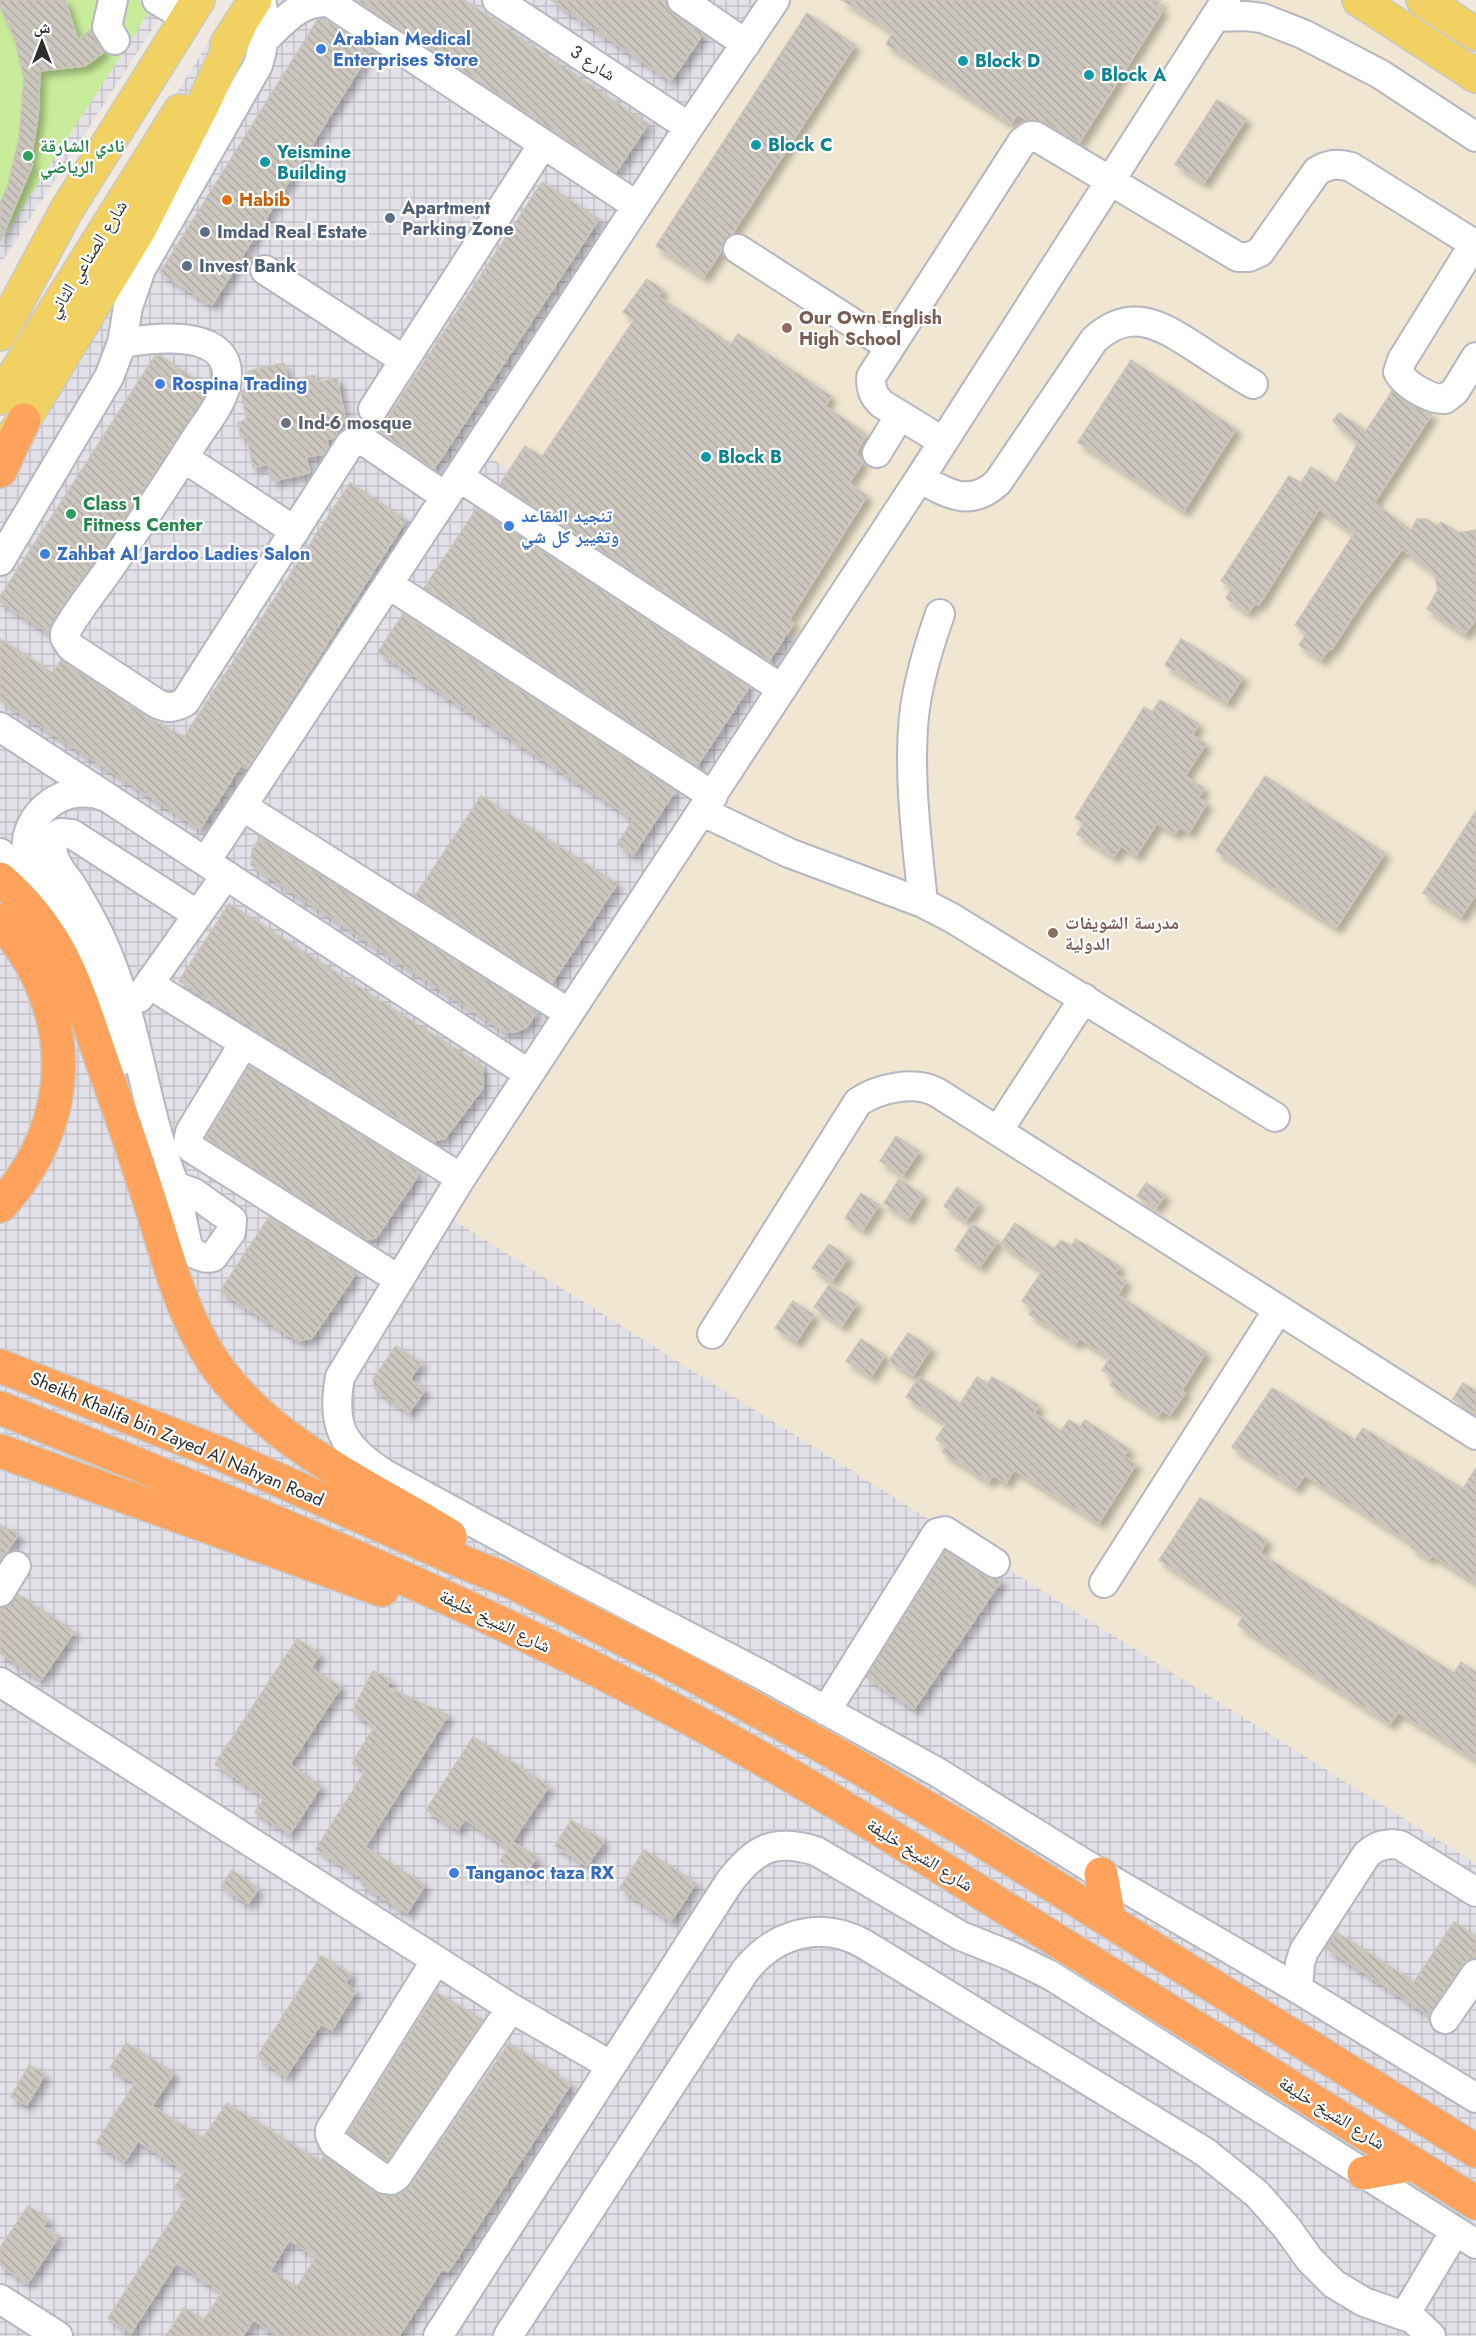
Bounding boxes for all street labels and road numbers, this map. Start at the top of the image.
street label: شارع 3 [565,39,621,87]
street label: شارع الصناعي الثاني [40,195,135,324]
street label: Sheikh Khalifa bin Zayed Al Nahyan Road [26,1365,328,1513]
street label: شارع الشيخ خليفة [435,1583,555,1659]
street label: شارع الشيخ خليفة [862,1812,978,1898]
street label: شارع الشيخ خليفة [1274,2070,1390,2156]

